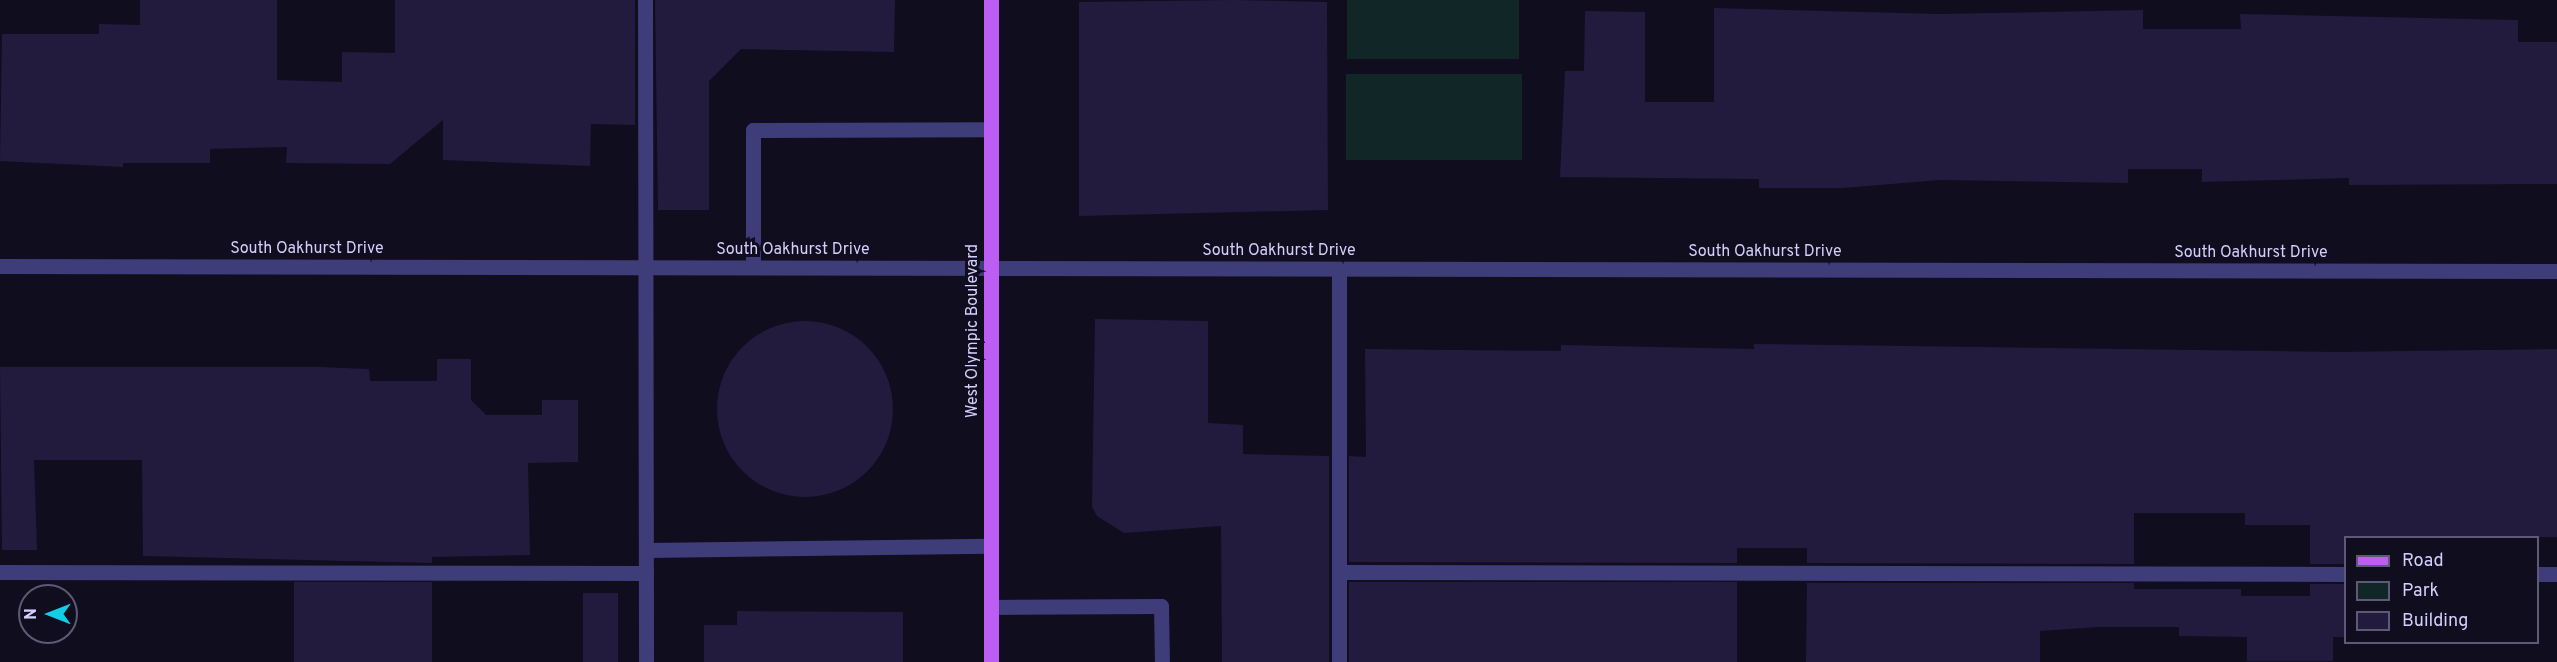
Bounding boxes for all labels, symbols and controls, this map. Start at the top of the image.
street label: South Oakhurst Drive [230,239,384,259]
street label: South Oakhurst Drive [716,240,870,260]
street label: South Oakhurst Drive [1202,241,1356,261]
street label: South Oakhurst Drive [1688,242,1842,262]
street label: South Oakhurst Drive [2174,243,2328,263]
street label: West Olympic Boulevard [963,244,983,418]
legend [2344,536,2539,644]
text: Road [2402,550,2444,573]
text: Park [2402,580,2439,603]
north arrow [18,584,78,644]
text: N [22,608,42,620]
text: Building [2402,610,2468,633]

